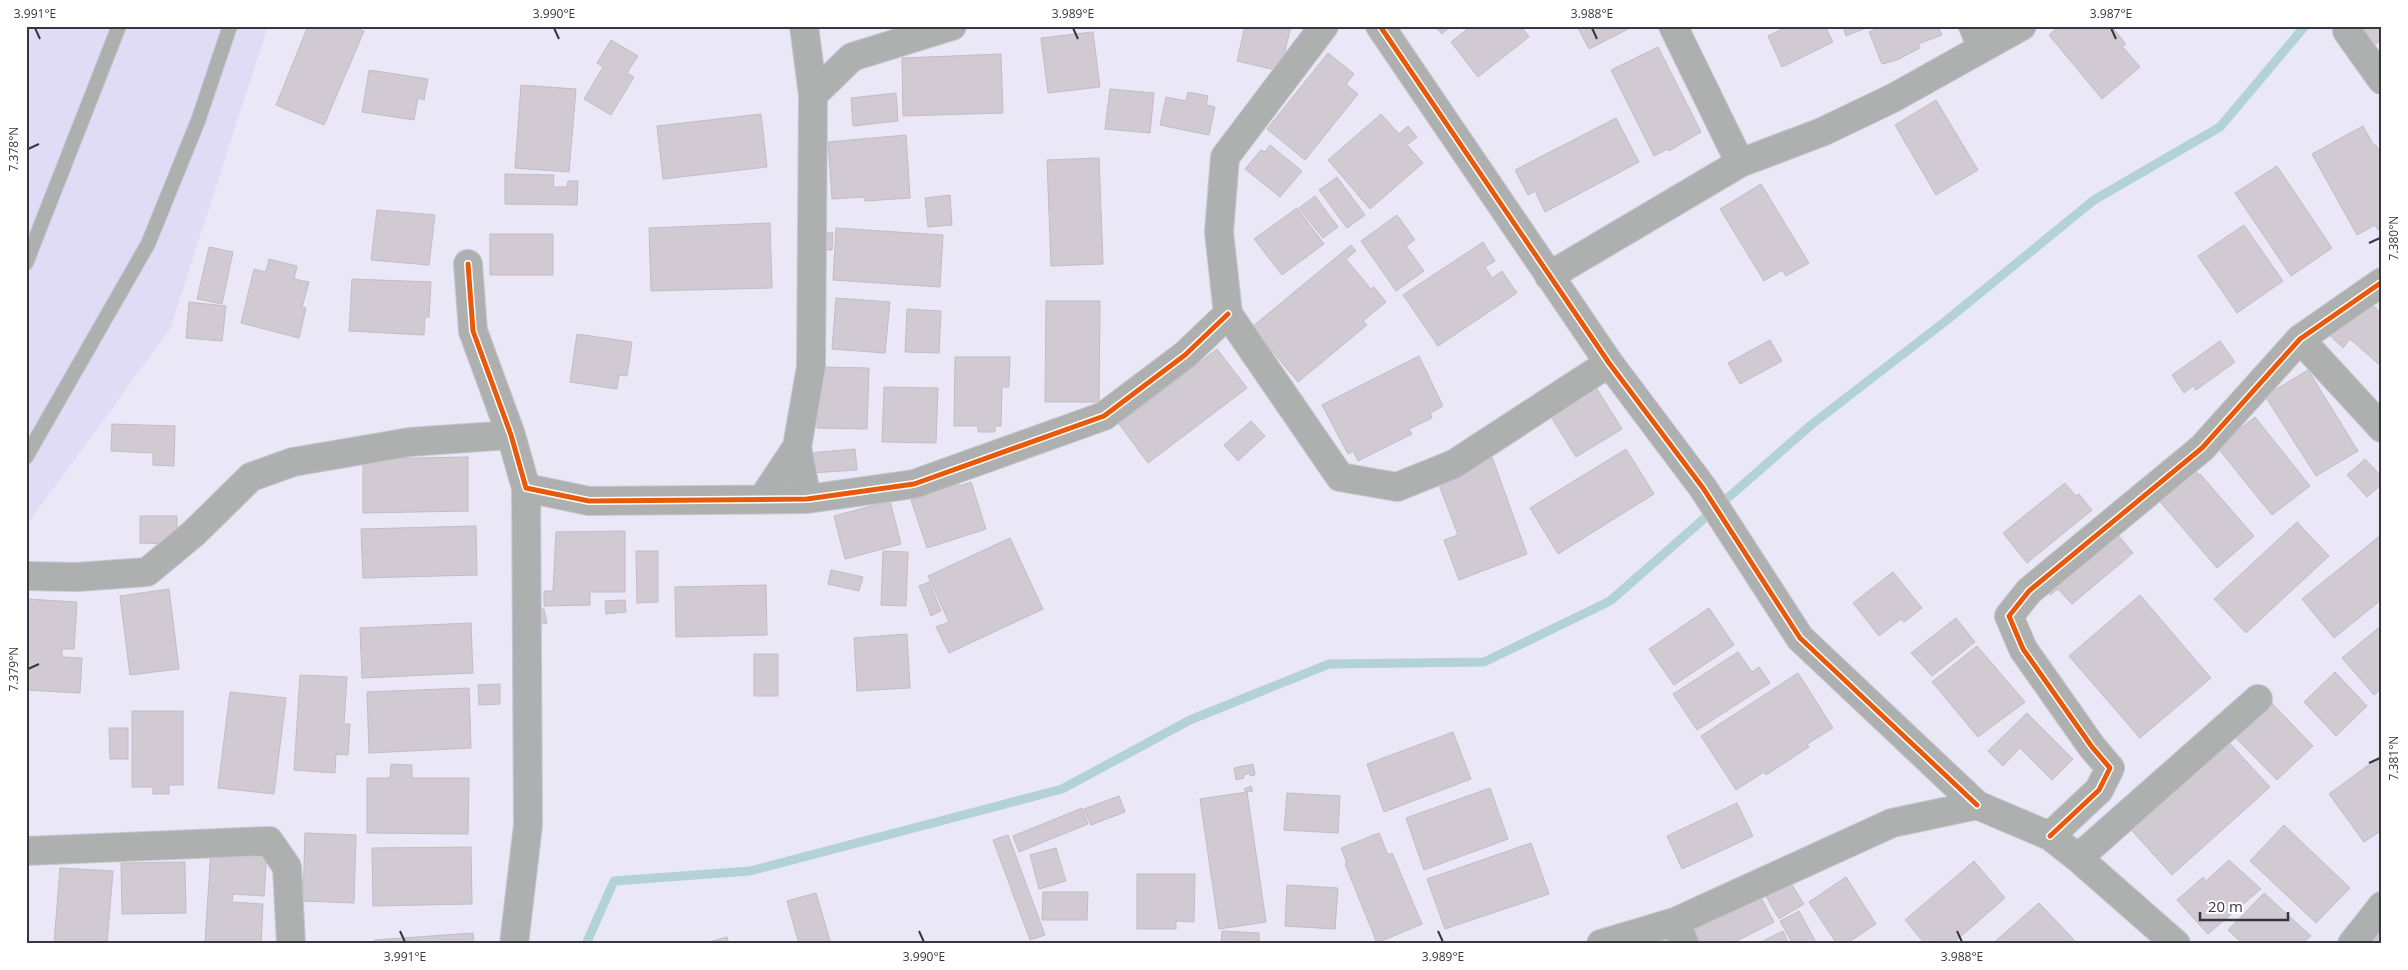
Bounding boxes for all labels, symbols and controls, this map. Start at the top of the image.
text: 3.991°E [14,5,56,22]
text: 3.990°E [533,5,575,22]
text: 3.989°E [1052,5,1094,22]
text: 3.988°E [1571,5,1613,22]
text: 3.987°E [2090,5,2132,22]
text: 7.378°N [5,127,22,171]
text: 7.380°N [2385,216,2402,260]
text: 7.379°N [5,647,22,691]
text: 7.381°N [2385,736,2402,780]
scale bar [2200,890,2288,922]
text: 20 m [2208,896,2243,916]
text: 3.991°E [384,948,426,965]
text: 3.990°E [903,948,945,965]
text: 3.989°E [1422,948,1464,965]
text: 3.988°E [1941,948,1983,965]

